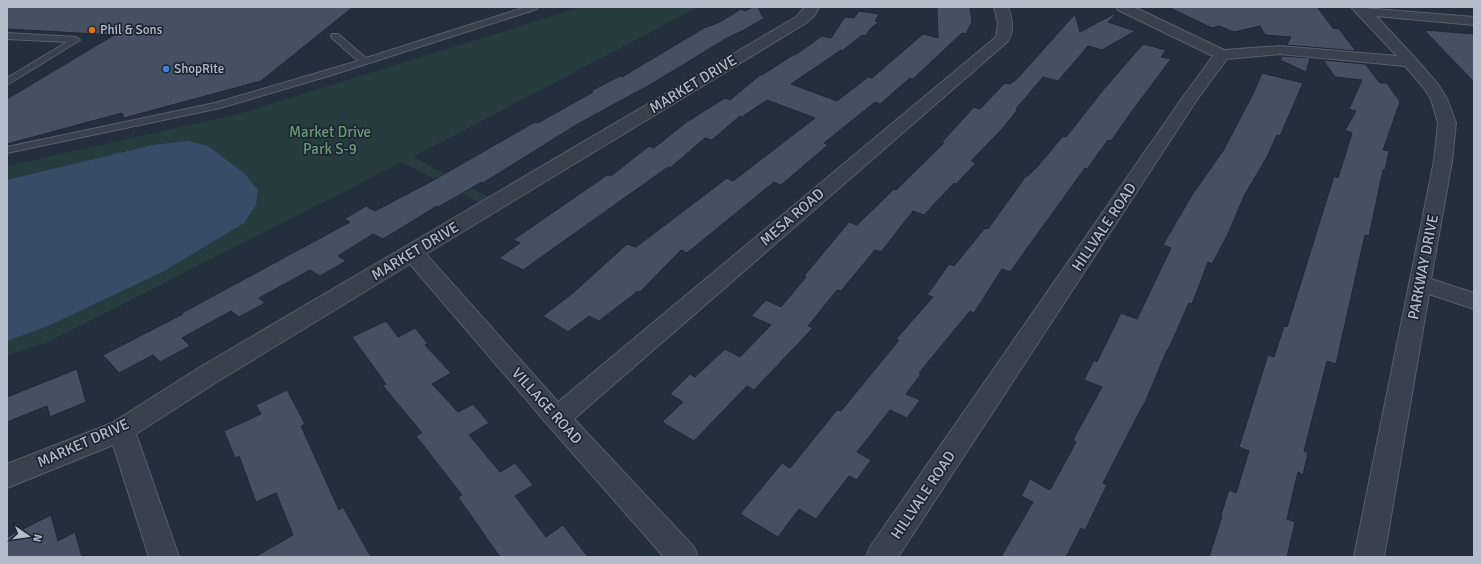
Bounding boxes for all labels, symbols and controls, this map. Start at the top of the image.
place label: Phil & Sons [100,22,163,38]
marker: Phil & Sons [87,25,97,35]
street label: MARKET DRIVE [646,51,740,117]
place label: ShopRite [174,61,224,77]
marker: ShopRite [161,64,171,74]
park label: Market Drive Park S-9 [289,123,371,158]
street label: HILLVALE ROAD [1068,179,1140,275]
street label: MESA ROAD [756,184,828,250]
street label: PARKWAY DRIVE [1404,213,1442,321]
street label: MARKET DRIVE [368,218,462,284]
street label: VILLAGE ROAD [508,364,586,448]
street label: MARKET DRIVE [34,415,132,471]
street label: HILLVALE ROAD [887,447,959,543]
north arrow [8,516,48,556]
text: N [30,533,44,543]

